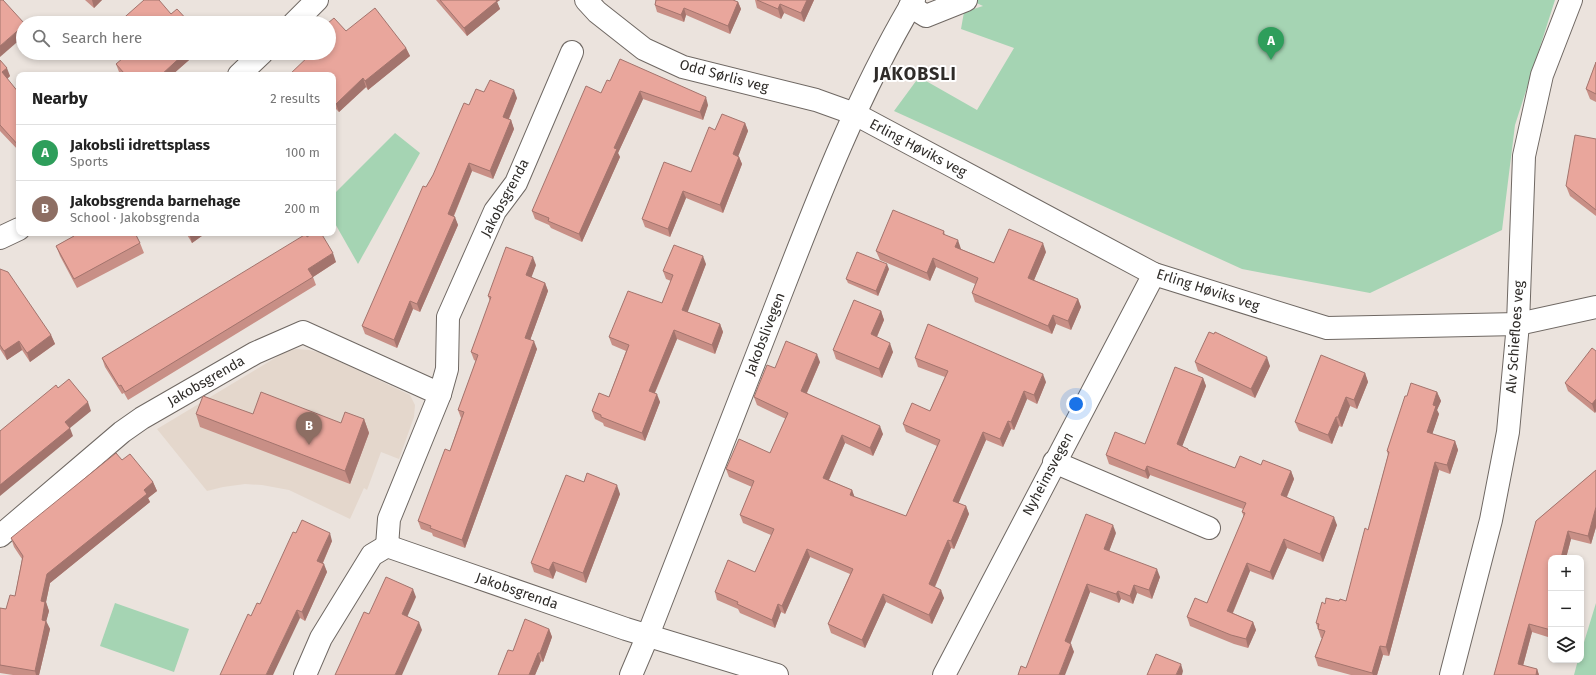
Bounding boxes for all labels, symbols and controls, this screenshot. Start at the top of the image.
search box [16,16,336,60]
icon: search [30,27,52,49]
pin: A [1258,27,1284,60]
text: Search here [62,29,142,47]
street label: Odd Sørlis veg [678,56,771,96]
district label: JAKOBSLI [872,63,957,85]
text: Nearby [32,88,87,109]
text: 2 results [270,91,320,106]
street label: Erling Høviks veg [867,115,970,181]
text: Jakobsli idrettsplass [70,136,210,154]
text: A [41,145,49,160]
text: 100 m [285,145,320,160]
text: Sports [70,154,108,169]
street label: Jakobsgrenda [477,156,533,240]
text: Jakobsgrenda barnehage [70,192,240,210]
text: B [41,201,49,216]
text: 200 m [284,201,320,216]
text: School · Jakobsgrenda [70,210,200,225]
street label: Erling Høviks veg [1154,265,1262,315]
street label: Alv Schiefloes veg [1503,279,1527,394]
street label: Jakobslivegen [741,290,789,378]
street label: Jakobsgrenda [164,352,248,410]
your location [1066,394,1086,414]
pin: B [296,412,322,445]
street label: Nyheimsvegen [1019,429,1077,519]
map controls [1548,555,1584,663]
button: + [1548,555,1584,591]
street label: Jakobsgrenda [474,569,560,613]
button: − [1548,591,1584,627]
button: layers [1548,627,1584,663]

